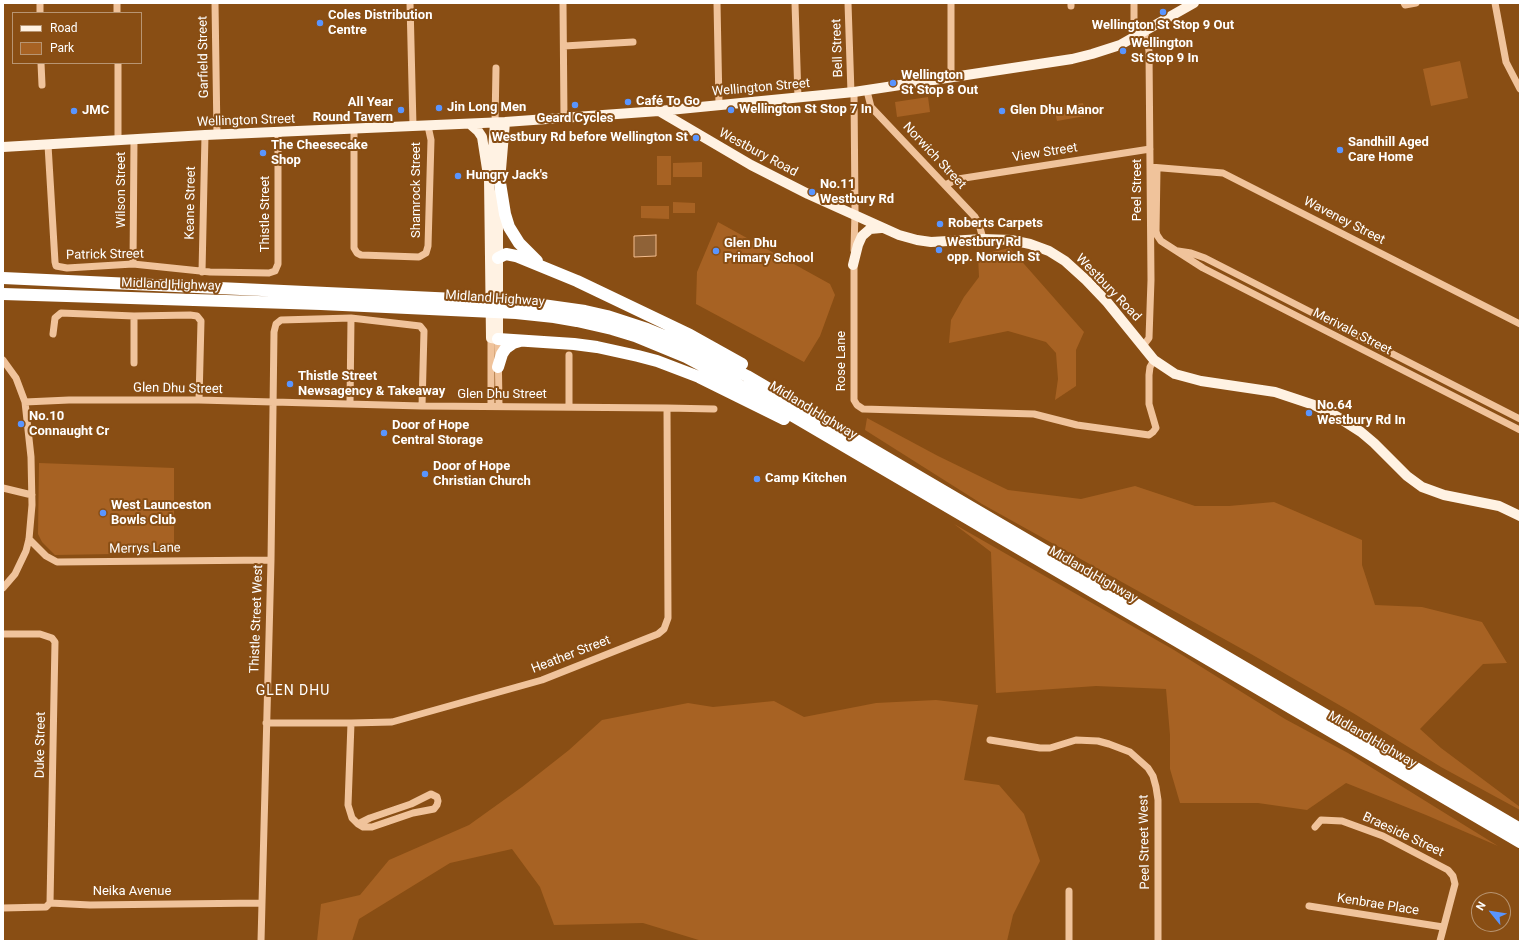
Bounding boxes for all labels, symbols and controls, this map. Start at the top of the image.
marker: Wellington St Stop 9 Out [1158,7,1168,17]
place label: Coles Distribution Centre [328,8,432,39]
legend [12,12,142,64]
street label: Garfield Street [195,16,213,98]
marker: Coles Distribution Centre [315,18,325,28]
street label: Bell Street [829,18,847,78]
place label: Wellington St Stop 9 Out [1092,18,1234,34]
text: Road [50,21,78,35]
place label: Wellington St Stop 9 In [1131,36,1199,67]
text: Park [50,41,74,55]
marker: Wellington St Stop 9 In [1118,46,1128,56]
place label: Wellington St Stop 8 Out [901,68,978,99]
street label: Wellington Street [711,76,811,100]
marker: Wellington St Stop 8 Out [888,78,898,88]
place label: Café To Go [636,94,700,110]
place label: All Year Round Tavern [313,95,393,126]
marker: Café To Go [623,97,633,107]
place label: Jin Long Men [447,100,526,116]
marker: Geard Cycles [570,100,580,110]
place label: Wellington St Stop 7 In [739,102,872,118]
place label: JMC [82,103,109,119]
marker: Jin Long Men [434,103,444,113]
place label: Glen Dhu Manor [1010,103,1104,119]
marker: All Year Round Tavern [396,105,406,115]
marker: Wellington St Stop 7 In [726,105,736,115]
marker: JMC [69,106,79,116]
marker: Glen Dhu Manor [997,106,1007,116]
street label: Wellington Street [197,111,295,131]
place label: Geard Cycles [537,111,613,127]
street label: Norwich Street [899,119,969,193]
street label: Westbury Road [716,126,800,180]
place label: Westbury Rd before Wellington St [492,130,688,146]
marker: Westbury Rd before Wellington St [691,133,701,143]
place label: Sandhill Aged Care Home [1348,135,1429,166]
place label: The Cheesecake Shop [271,138,368,169]
street label: View Street [1011,140,1079,166]
street label: Shamrock Street [409,142,425,238]
marker: Sandhill Aged Care Home [1335,145,1345,155]
marker: The Cheesecake Shop [258,148,268,158]
street label: Wilson Street [114,152,130,228]
street label: Peel Street [1130,159,1146,221]
street label: Keane Street [183,166,199,240]
place label: Hungry Jack's [466,168,548,184]
marker: Hungry Jack's [453,171,463,181]
street label: Thistle Street [258,176,274,252]
place label: No.11 Westbury Rd [820,177,894,208]
marker: No.11 Westbury Rd [807,187,817,197]
street label: Waveney Street [1301,194,1387,248]
place label: Roberts Carpets [948,216,1043,232]
marker: Roberts Carpets [935,219,945,229]
place label: Westbury Rd opp. Norwich St [947,235,1040,266]
place label: Glen Dhu Primary School [724,236,814,267]
marker: Westbury Rd opp. Norwich St [934,245,944,255]
marker: Glen Dhu Primary School [711,246,721,256]
street label: Patrick Street [66,247,144,263]
street label: Westbury Road [1072,251,1144,325]
street label: Midland Highway [121,275,221,295]
street label: Midland Highway [445,288,545,310]
street label: Merivale Street [1310,305,1394,359]
street label: Rose Lane [834,331,850,391]
place label: Thistle Street Newsagency & Takeaway [298,369,445,400]
marker: Thistle Street Newsagency & Takeaway [285,379,295,389]
street label: Midland Highway [766,379,860,443]
street label: Glen Dhu Street [133,380,223,398]
street label: Glen Dhu Street [457,387,547,403]
place label: No.64 Westbury Rd In [1317,398,1405,429]
marker: No.64 Westbury Rd In [1304,408,1314,418]
place label: No.10 Connaught Cr [29,409,109,440]
place label: Door of Hope Central Storage [392,418,483,449]
marker: No.10 Connaught Cr [16,419,26,429]
marker: Door of Hope Central Storage [379,428,389,438]
place label: Door of Hope Christian Church [433,459,531,490]
marker: Door of Hope Christian Church [420,469,430,479]
place label: Camp Kitchen [765,471,847,487]
marker: Camp Kitchen [752,474,762,484]
place label: West Launceston Bowls Club [111,498,211,529]
marker: West Launceston Bowls Club [98,508,108,518]
street label: Merrys Lane [109,541,181,557]
street label: Midland Highway [1046,543,1140,607]
street label: Thistle Street West [247,564,267,674]
street label: Heather Street [529,633,613,677]
district label: GLEN DHU [256,683,330,699]
street label: Midland Highway [1325,708,1419,772]
street label: Duke Street [33,712,49,778]
street label: Peel Street West [1136,794,1154,890]
street label: Braeside Street [1360,809,1446,861]
street label: Neika Avenue [93,884,171,900]
street label: Kenbrae Place [1336,891,1420,919]
north arrow [1471,892,1511,932]
text: N [1473,900,1489,913]

